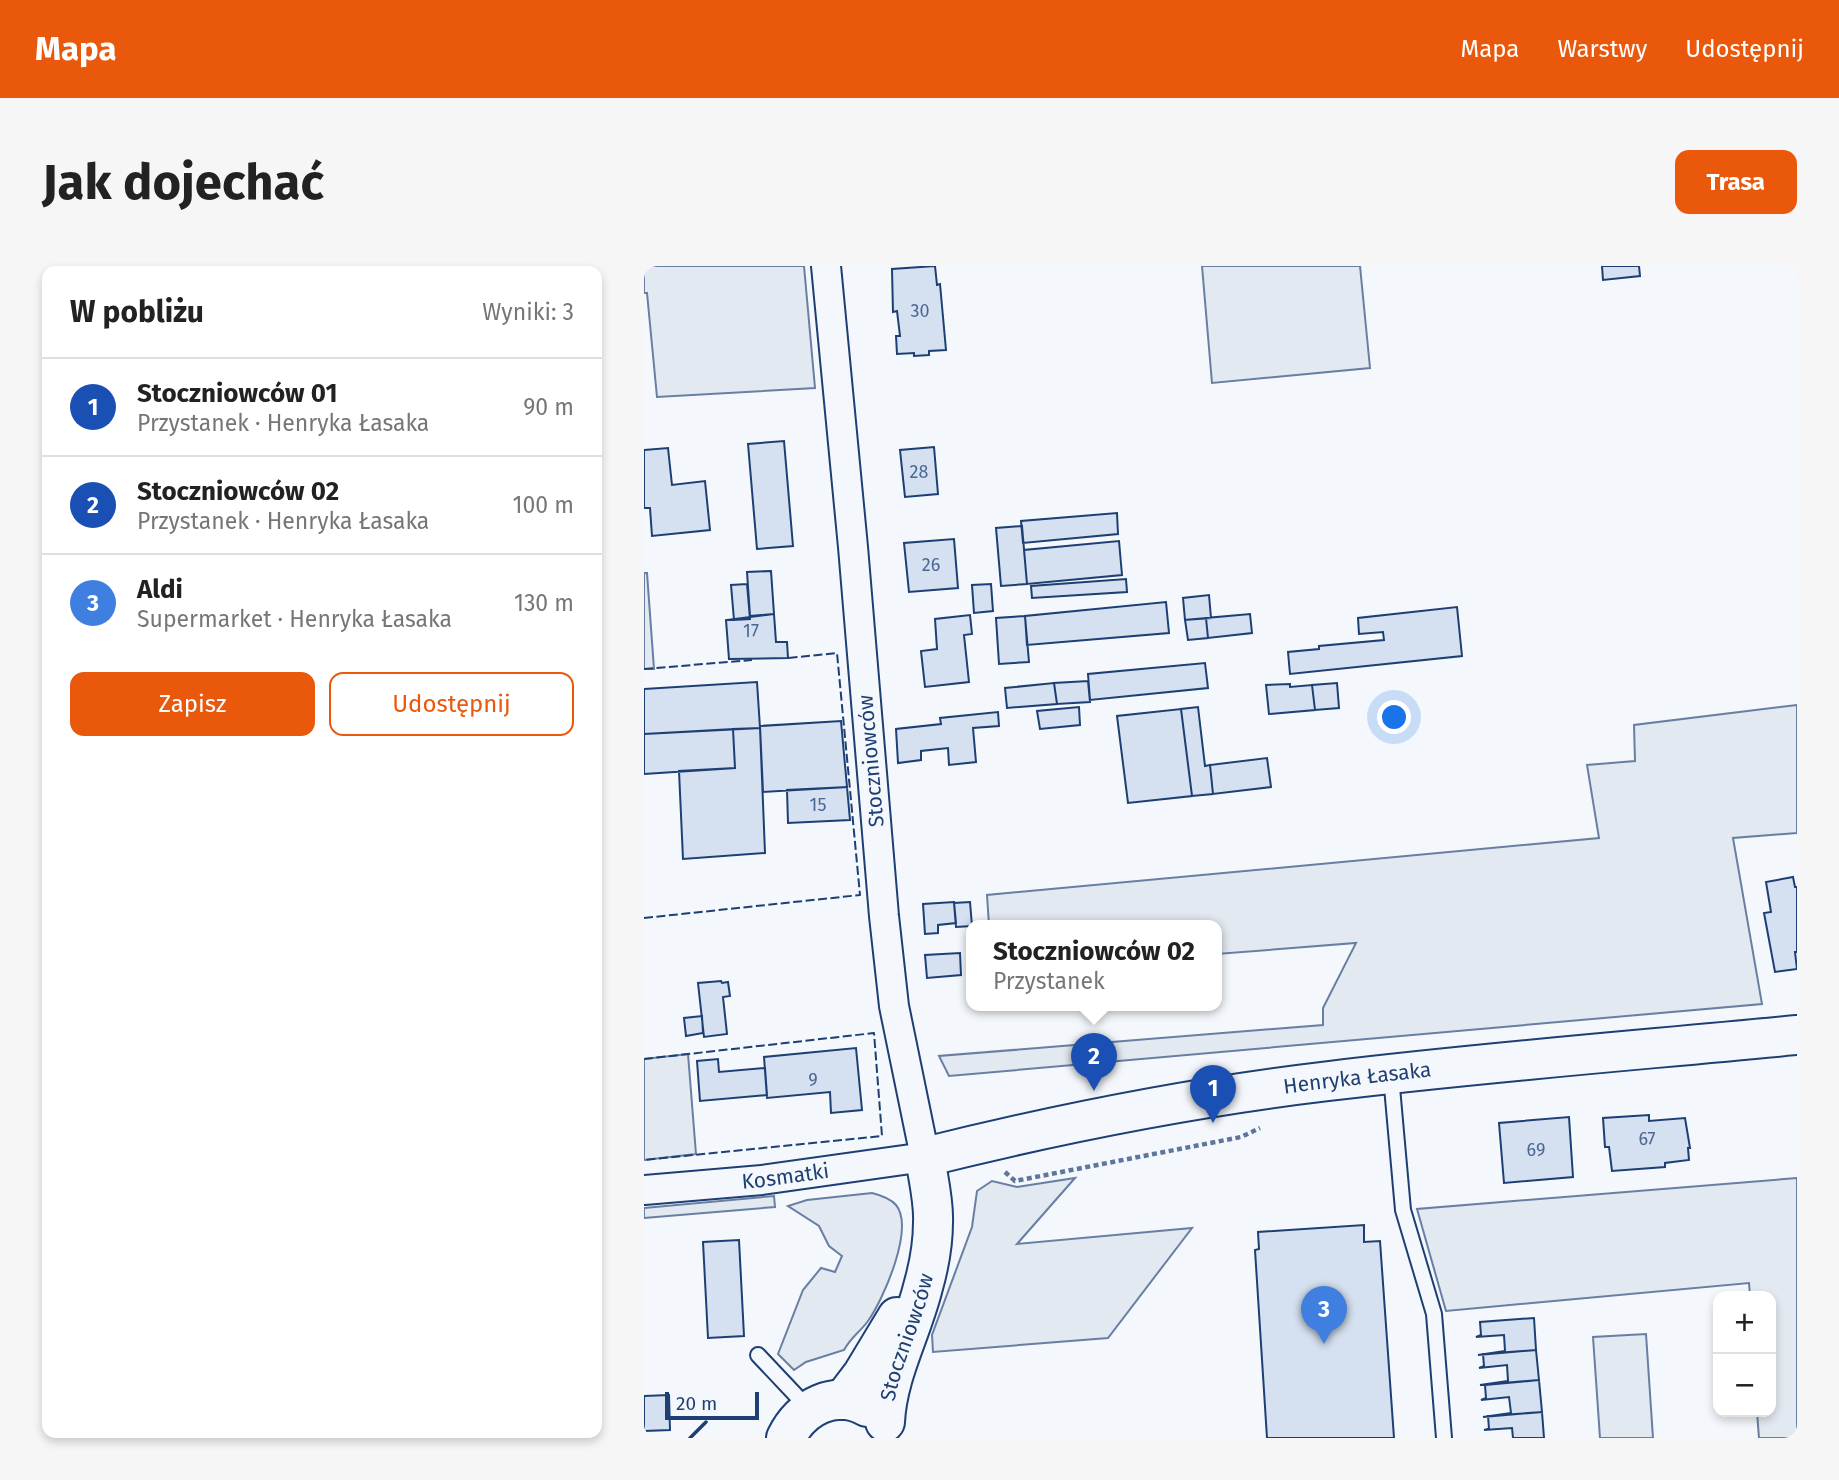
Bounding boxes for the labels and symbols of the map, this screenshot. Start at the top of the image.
house number: 30 [910,300,930,322]
house number: 28 [910,461,928,483]
house number: 26 [922,554,940,576]
house number: 17 [743,620,759,642]
street label: Stoczniowców [852,694,890,828]
your location [1377,700,1411,734]
house number: 15 [810,794,826,816]
pin: 2 [1071,1033,1117,1091]
street label: Henryka Łasaka [1282,1057,1432,1100]
pin: 1 [1190,1065,1236,1123]
house number: 9 [808,1069,818,1091]
house number: 67 [1638,1128,1656,1150]
house number: 69 [1527,1139,1545,1161]
street label: Kosmatki [741,1158,831,1195]
street label: Stoczniowców [875,1271,939,1403]
pin: 3 [1301,1286,1347,1344]
scale bar [665,1389,760,1421]

